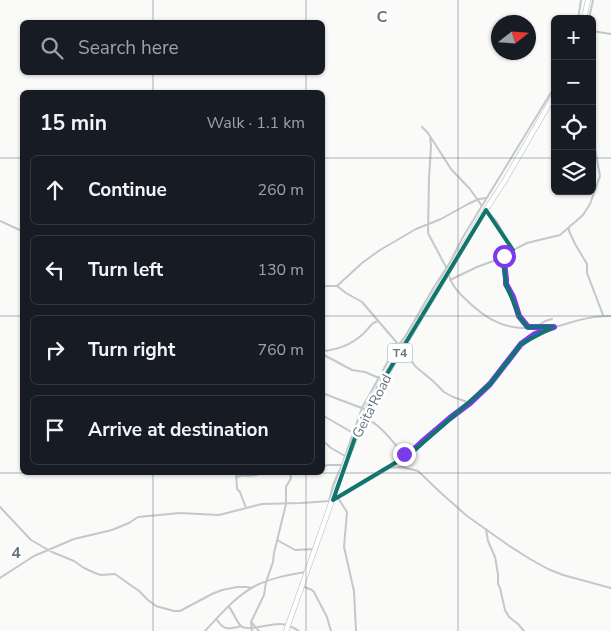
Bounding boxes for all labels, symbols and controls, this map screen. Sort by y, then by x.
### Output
text: C [377,6,388,28]
north arrow [491,15,536,60]
map controls [551,15,596,195]
button: + [551,15,596,60]
search box [20,20,325,75]
icon: search [38,34,66,62]
text: Search here [78,35,179,61]
button: − [551,60,596,105]
button: locate [551,105,596,150]
text: 15 min [40,109,107,137]
text: Walk · 1.1 km [207,112,305,134]
button: layers [551,150,596,195]
icon: ahead [41,176,69,204]
text: Continue [88,177,167,203]
text: 260 m [257,179,304,201]
route start [493,245,516,268]
icon: left [41,256,69,284]
text: Turn left [88,257,163,283]
text: 130 m [257,259,304,281]
icon: right [41,336,69,364]
text: Turn right [88,337,175,363]
text: 760 m [257,339,304,361]
road number: T4 [388,343,412,362]
street label: Geita Road [348,371,396,441]
icon: arrive [41,416,69,444]
text: Arrive at destination [88,417,269,443]
route end [393,443,416,466]
text: 4 [11,542,21,564]

